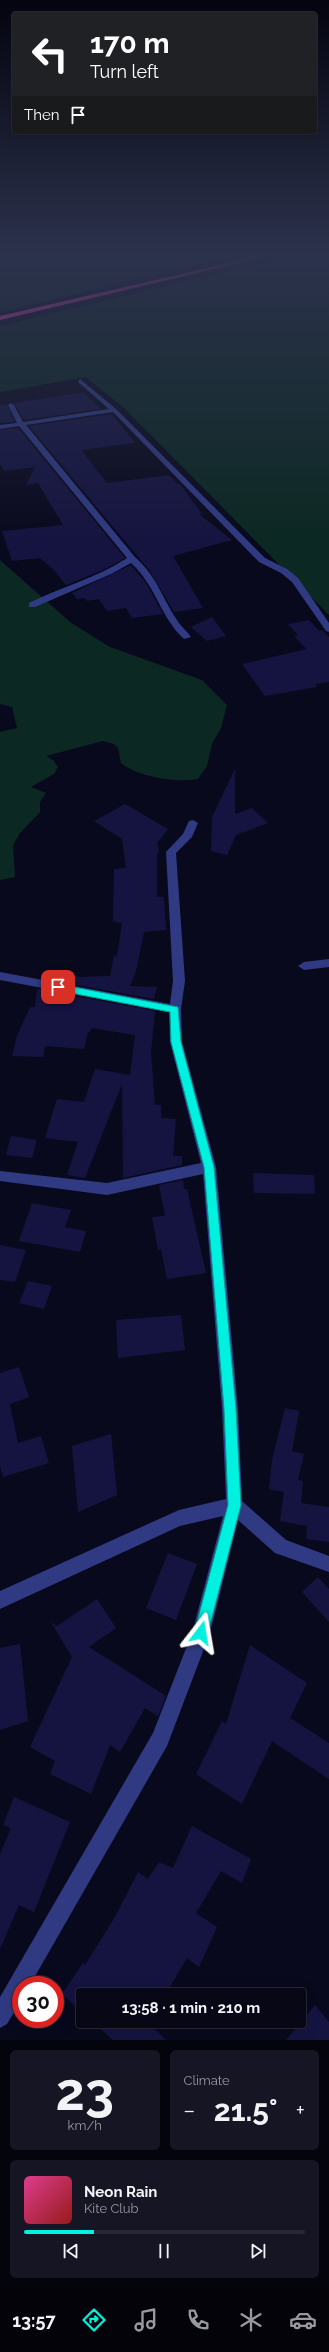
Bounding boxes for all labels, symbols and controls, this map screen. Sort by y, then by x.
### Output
text: 170 m [90,27,170,60]
icon: left [24,28,76,80]
text: Turn left [90,61,159,82]
icon: arrive [67,104,89,126]
text: Then [24,106,59,124]
pin [41,970,75,1004]
icon: arrive [47,976,69,998]
position arrow [180,1612,222,1654]
speed limit sign: 30 [12,1976,64,2028]
text: 13:58 · 1 min · 210 m [122,1999,260,2017]
text: 23 [56,2061,114,2122]
text: Climate [184,2073,230,2088]
text: 21.5° [214,2093,277,2128]
text: − [184,2097,195,2123]
text: + [296,2097,305,2123]
text: km/h [68,2118,102,2133]
text: Neon Rain [84,2183,157,2201]
text: Kite Club [84,2201,139,2216]
icon: previous [60,2240,82,2262]
icon: pause [153,2240,175,2262]
icon: next [247,2240,269,2262]
icon: directions [80,2306,108,2334]
icon: music [132,2306,160,2334]
icon: phone [184,2306,212,2334]
icon: climate [237,2306,265,2334]
icon: car [289,2306,317,2334]
text: 13:57 [12,2310,56,2331]

